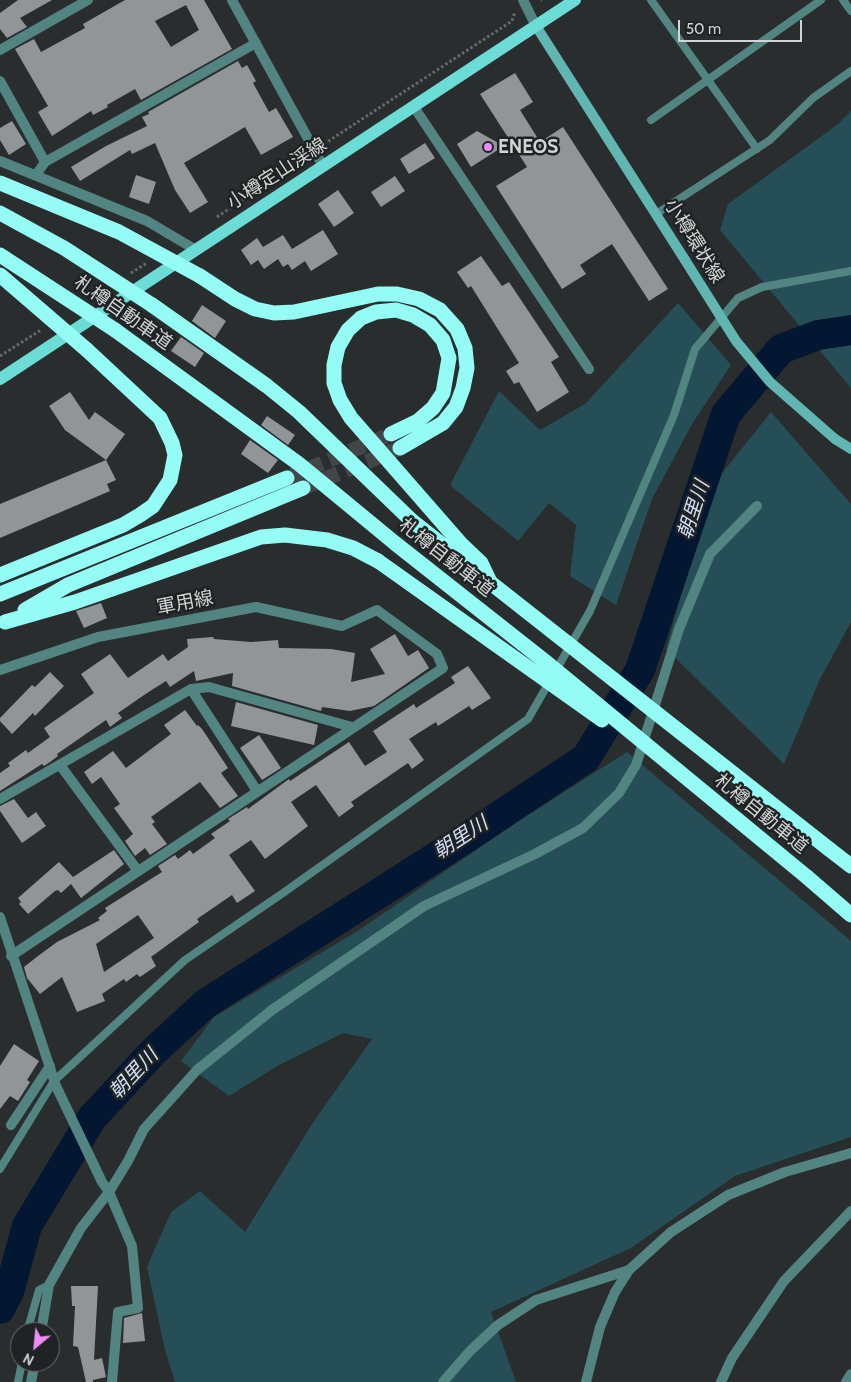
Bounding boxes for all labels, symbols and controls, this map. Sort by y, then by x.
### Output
scale bar [681,10,805,42]
text: 50 m [686,20,721,38]
street label: 小樽定山渓線 [223,133,331,215]
place label: ENEOS [498,136,558,158]
marker: ENEOS [482,141,494,153]
street label: 小樽環状線 [659,195,729,287]
street label: 札樽自動車道 [70,271,176,355]
water label: 朝里川 [673,478,715,542]
street label: 札樽自動車道 [394,514,498,602]
street label: 軍用線 [155,586,215,620]
street label: 札樽自動車道 [710,769,812,859]
water label: 朝里川 [429,812,493,864]
water label: 朝里川 [105,1044,163,1104]
north arrow [10,1322,60,1372]
text: N [20,1349,37,1370]

